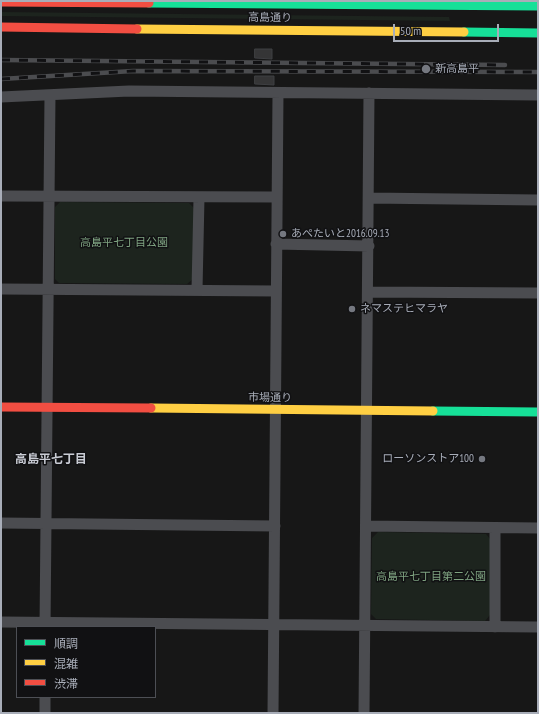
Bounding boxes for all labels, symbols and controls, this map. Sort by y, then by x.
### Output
street label: 高島通り [248,11,292,25]
scale bar [395,16,501,42]
text: 50 m [400,23,421,38]
place label: 新高島平 [435,62,479,76]
marker: 新高島平 [420,63,432,75]
place label: あぺたいと2016.09.13 [291,227,390,241]
marker: あぺたいと2016.09.13 [278,229,288,239]
park label: 高島平七丁目公園 [80,236,168,250]
place label: ネマステヒマラヤ [360,302,448,316]
marker: ネマステヒマラヤ [347,304,357,314]
street label: 市場通り [248,391,292,405]
place label: ローソンストア100 [382,452,474,466]
district label: 高島平七丁目 [15,453,87,467]
marker: ローソンストア100 [477,454,487,464]
park label: 高島平七丁目第二公園 [376,570,486,584]
legend [16,626,156,698]
text: 順調 [54,636,78,651]
text: 混雑 [54,656,78,671]
text: 渋滞 [54,676,78,691]

